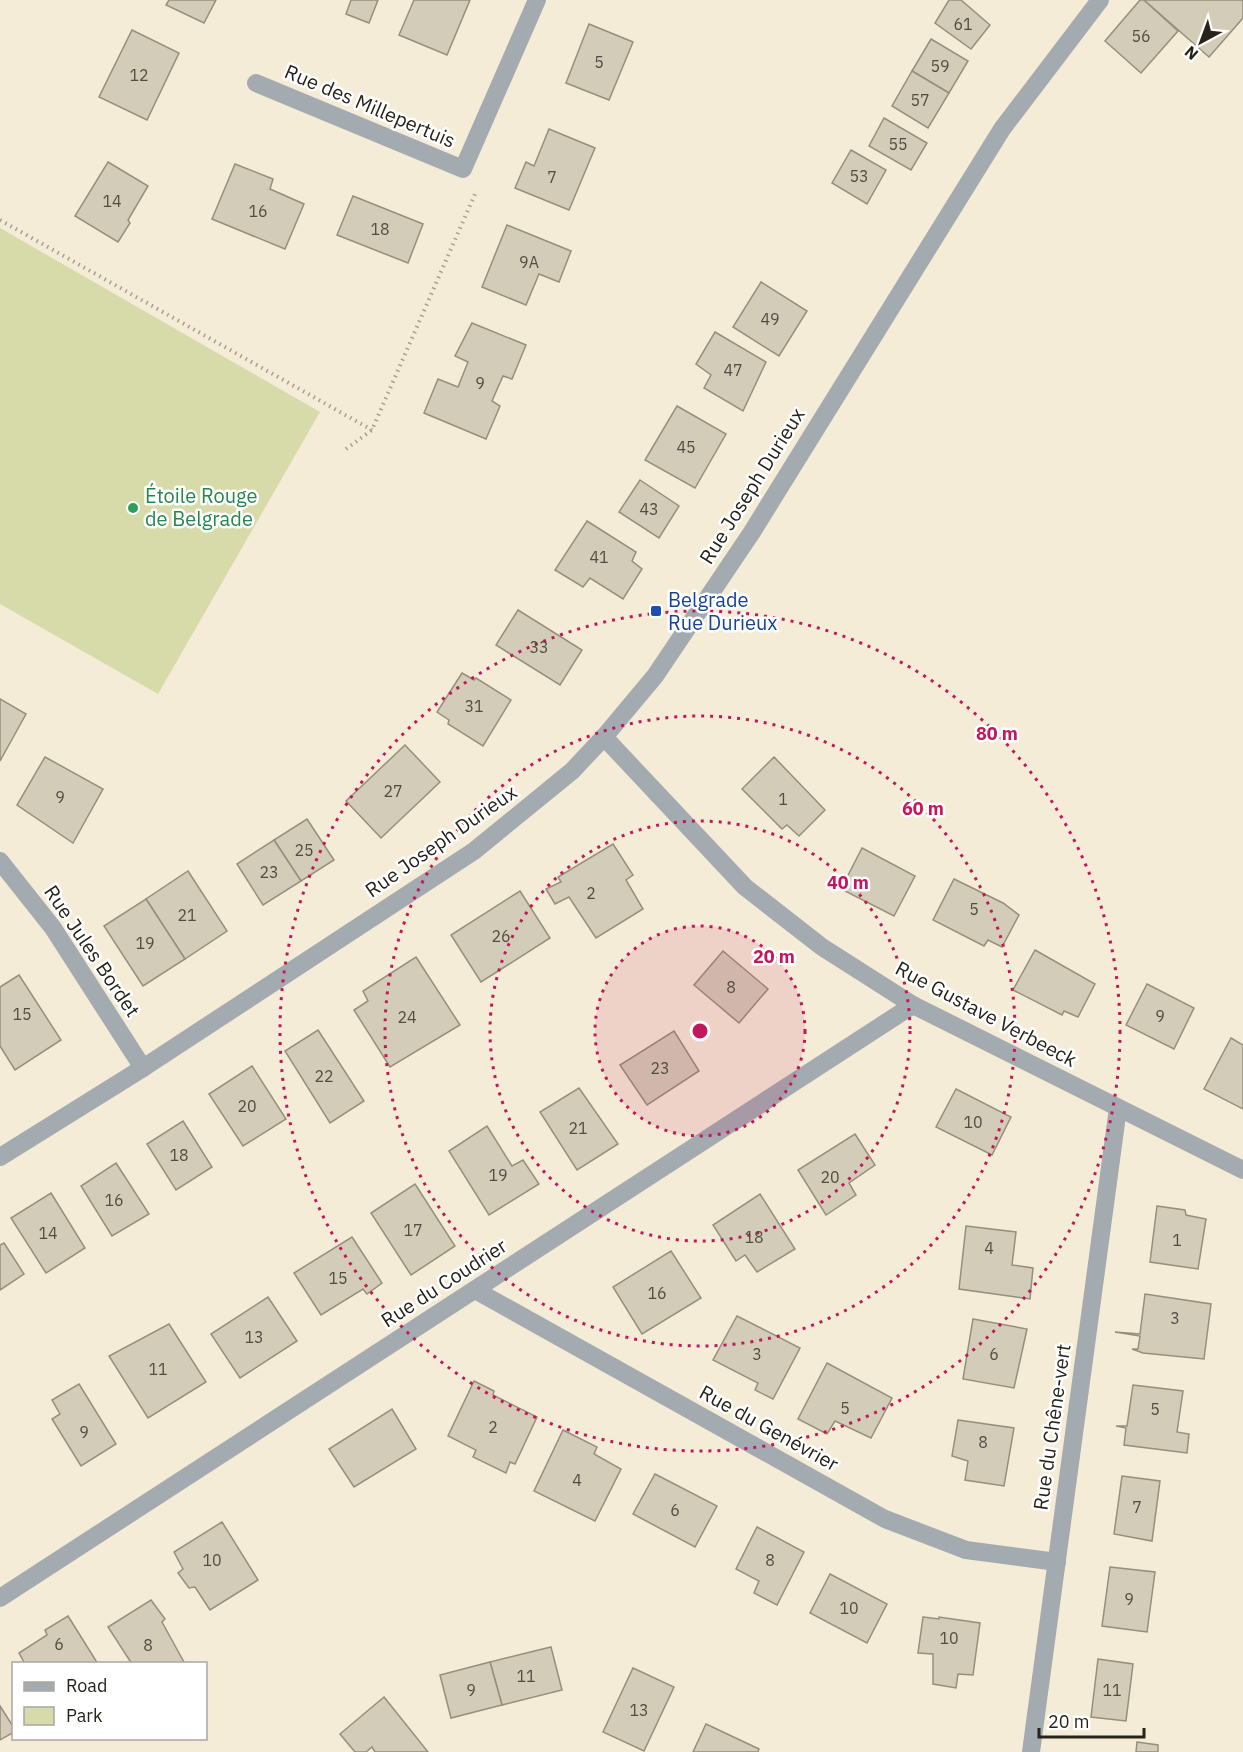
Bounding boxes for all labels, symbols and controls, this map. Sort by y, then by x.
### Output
north arrow [1171,12,1231,72]
house number: 61 [953,14,973,34]
house number: 56 [1131,26,1151,46]
text: N [1180,42,1202,65]
house number: 5 [594,52,604,72]
house number: 59 [930,56,950,76]
street label: Rue des Millepertuis [281,57,460,154]
house number: 12 [129,65,149,85]
house number: 57 [910,90,930,110]
house number: 55 [888,134,908,154]
house number: 53 [849,166,869,186]
house number: 7 [547,167,557,187]
house number: 14 [102,191,122,211]
house number: 16 [248,201,268,221]
house number: 18 [370,219,390,239]
house number: 9A [519,252,539,272]
house number: 49 [760,309,780,329]
house number: 47 [723,360,743,380]
house number: 9 [475,373,485,393]
street label: Rue Joseph Durieux [693,403,811,569]
house number: 45 [676,437,696,457]
place label: Étoile Rouge de Belgrade [145,482,257,532]
house number: 43 [639,499,659,519]
marker: Étoile Rouge de Belgrade [126,501,140,515]
house number: 41 [589,547,609,567]
place label: Belgrade Rue Durieux [668,586,777,636]
marker: Belgrade Rue Durieux [649,604,663,618]
house number: 33 [529,637,549,657]
house number: 31 [464,696,484,716]
text: 80 m [976,722,1018,745]
street label: Rue Joseph Durieux [360,778,522,903]
house number: 27 [383,781,403,801]
house number: 9 [55,787,65,807]
house number: 1 [778,789,788,809]
text: 60 m [902,797,944,820]
house number: 25 [294,840,314,860]
house number: 23 [259,862,279,882]
text: 40 m [827,871,869,894]
street label: Rue Jules Bordet [38,880,146,1022]
house number: 2 [586,883,596,903]
house number: 5 [969,899,979,919]
house number: 21 [177,905,197,925]
house number: 26 [491,926,511,946]
house number: 19 [135,933,155,953]
text: 20 m [753,945,795,968]
street label: Rue Gustave Verbeeck [891,954,1082,1073]
house number: 8 [726,977,736,997]
house number: 15 [12,1004,32,1024]
house number: 9 [1155,1006,1165,1026]
house number: 24 [397,1007,417,1027]
centre of rings [690,1021,710,1041]
house number: 23 [650,1058,670,1078]
house number: 22 [314,1066,334,1086]
house number: 20 [237,1096,257,1116]
house number: 10 [963,1112,983,1132]
house number: 21 [568,1118,588,1138]
house number: 18 [169,1145,189,1165]
house number: 19 [488,1165,508,1185]
house number: 20 [820,1167,840,1187]
house number: 16 [104,1190,124,1210]
house number: 17 [403,1220,423,1240]
house number: 14 [38,1223,58,1243]
house number: 18 [744,1227,764,1247]
house number: 1 [1172,1230,1182,1250]
street label: Rue du Coudrier [376,1232,512,1333]
house number: 4 [984,1238,994,1258]
house number: 15 [328,1268,348,1288]
house number: 16 [647,1283,667,1303]
house number: 3 [1170,1308,1180,1328]
house number: 13 [244,1327,264,1347]
street label: Rue du Chêne-vert [1026,1342,1077,1512]
house number: 3 [752,1344,762,1364]
house number: 6 [989,1344,999,1364]
house number: 11 [148,1359,168,1379]
street label: Rue du Genévrier [695,1378,844,1477]
house number: 5 [840,1398,850,1418]
house number: 5 [1150,1399,1160,1419]
house number: 2 [488,1417,498,1437]
house number: 9 [79,1422,89,1442]
house number: 8 [978,1432,988,1452]
house number: 4 [572,1470,582,1490]
house number: 7 [1132,1497,1142,1517]
house number: 6 [670,1500,680,1520]
house number: 10 [202,1550,222,1570]
house number: 8 [765,1550,775,1570]
house number: 9 [1124,1589,1134,1609]
house number: 10 [839,1598,859,1618]
house number: 10 [939,1628,959,1648]
house number: 6 [54,1634,64,1654]
house number: 8 [143,1635,153,1655]
legend [12,1662,207,1740]
house number: 11 [516,1666,536,1686]
text: Road [66,1674,107,1697]
house number: 9 [466,1680,476,1700]
house number: 11 [1102,1680,1122,1700]
house number: 13 [629,1700,649,1720]
scale bar [1039,1701,1144,1739]
text: Park [66,1704,103,1727]
text: 20 m [1048,1710,1090,1733]

